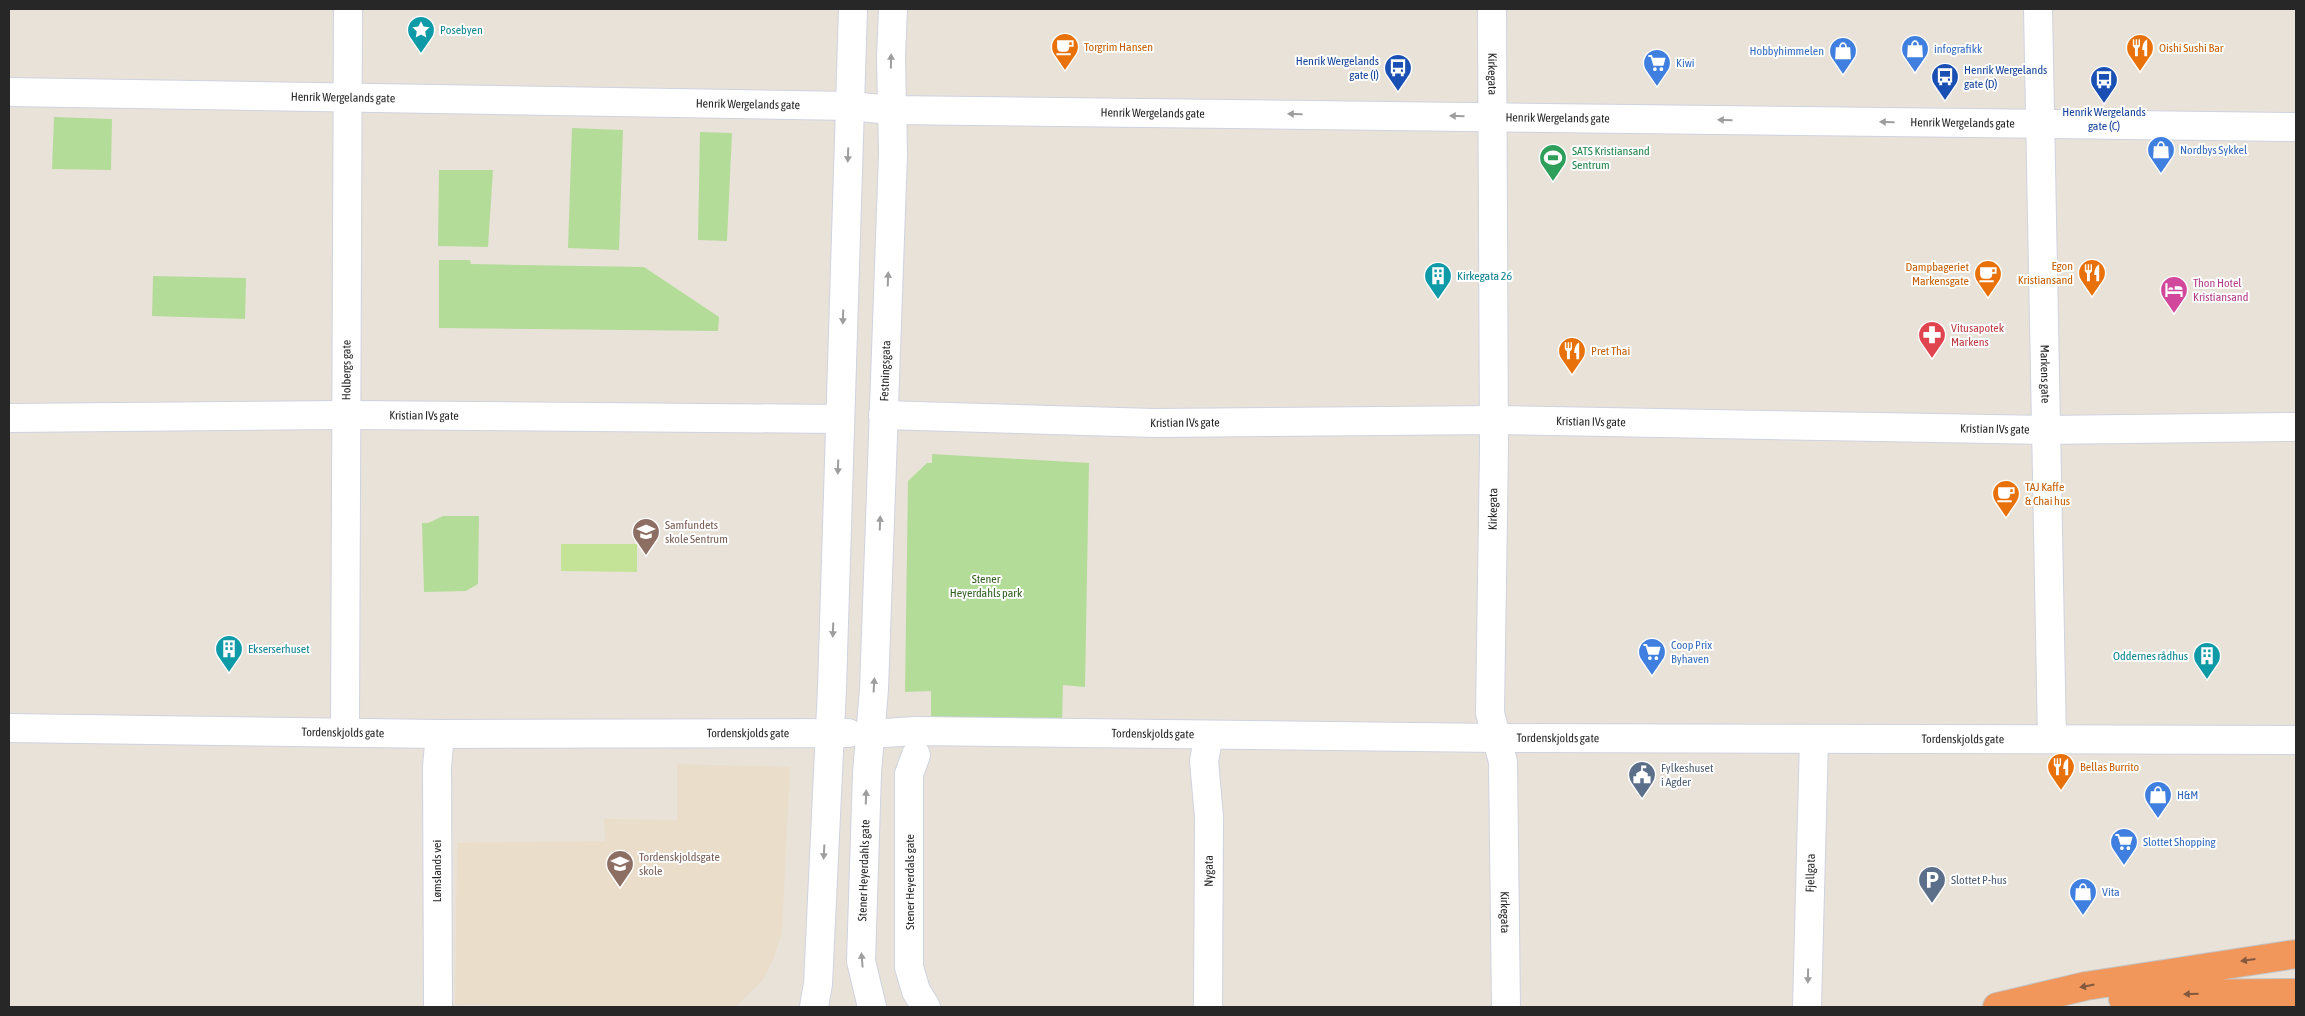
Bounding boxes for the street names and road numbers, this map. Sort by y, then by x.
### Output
street label: Kirkegata [1485,53,1499,95]
street label: Henrik Wergelands gate [291,90,395,105]
street label: Henrik Wergelands gate [696,96,800,112]
street label: Henrik Wergelands gate [1100,106,1205,121]
street label: Henrik Wergelands gate [1505,110,1610,126]
street label: Henrik Wergelands gate [1910,115,2015,131]
street label: Holbergs gate [339,340,354,400]
street label: Festningsgata [877,340,893,402]
street label: Markens gate [2037,344,2053,403]
street label: Kristian IVs gate [389,408,459,423]
street label: Kristian IVs gate [1556,414,1626,429]
street label: Kristian IVs gate [1150,415,1220,430]
street label: Kristian IVs gate [1960,421,2030,437]
street label: Kirkegata [1486,488,1500,530]
street label: Tordenskjolds gate [302,725,384,740]
street label: Tordenskjolds gate [707,726,789,740]
street label: Tordenskjolds gate [1111,726,1194,741]
street label: Tordenskjolds gate [1517,731,1599,745]
street label: Tordenskjolds gate [1922,732,2004,746]
street label: Stener Heyerdahls gate [855,819,873,922]
street label: Stener Heyerdals gate [903,834,917,930]
street label: Lømslands vei [430,840,444,902]
street label: Fjellgata [1803,853,1818,893]
street label: Nygata [1202,855,1216,887]
street label: Kirkegata [1498,891,1512,933]

